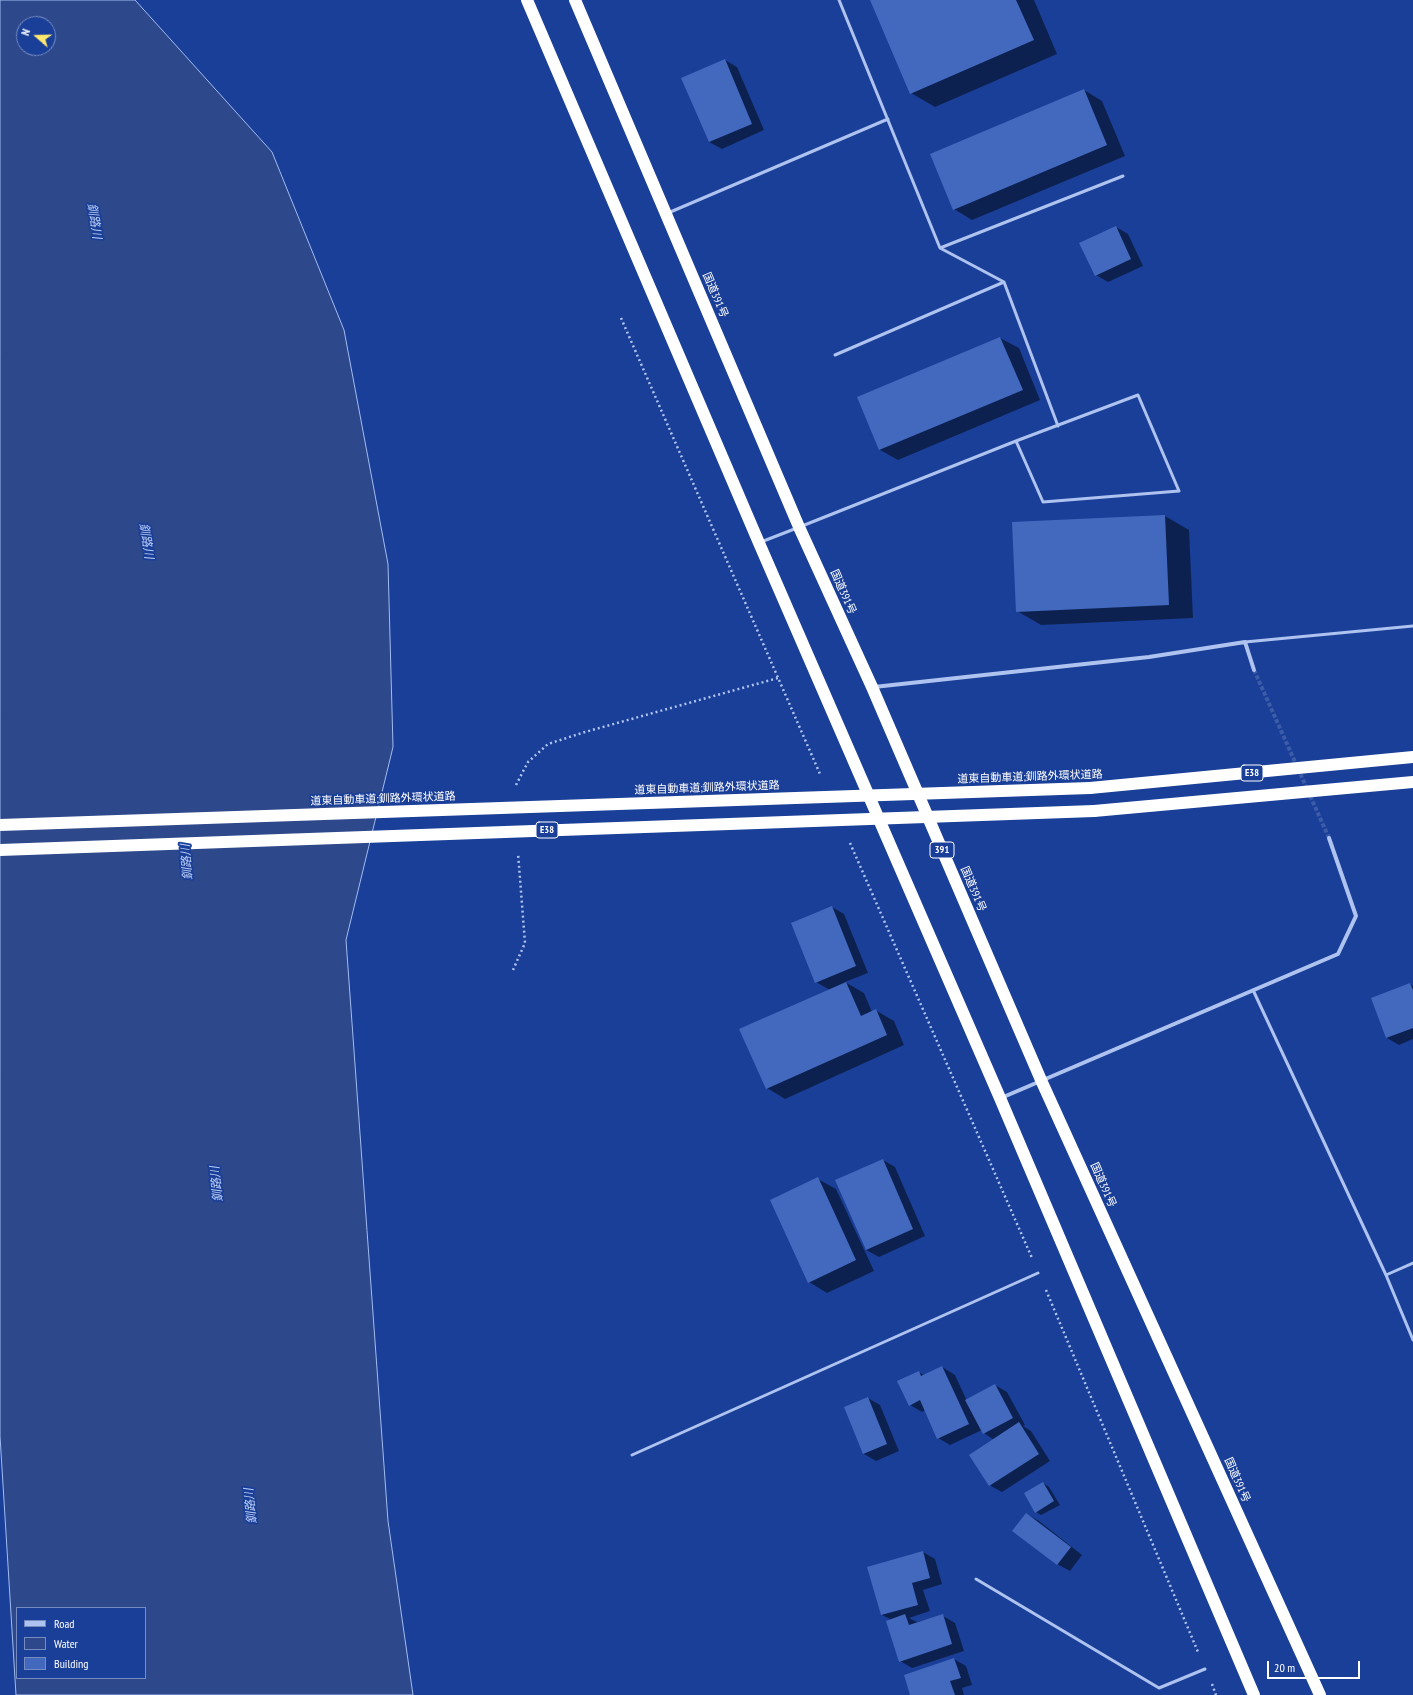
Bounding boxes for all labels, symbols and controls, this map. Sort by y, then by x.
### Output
north arrow [16,16,56,56]
text: N [18,27,33,37]
water label: 釧路川 [84,202,104,240]
street label: 国道391号 [700,270,730,320]
water label: 釧路川 [136,522,156,560]
street label: 国道391号 [827,567,859,617]
road number: E38 [1241,765,1263,781]
street label: 道東自動車道;釧路外環状道路 [957,768,1103,786]
street label: 道東自動車道;釧路外環状道路 [634,779,780,797]
street label: 道東自動車道;釧路外環状道路 [310,790,456,808]
road number: E38 [536,822,558,838]
road number: 391 [930,842,954,858]
water label: 釧路川 [178,843,196,881]
street label: 国道391号 [958,864,988,914]
street label: 国道391号 [1087,1160,1119,1210]
water label: 釧路川 [208,1165,226,1203]
street label: 国道391号 [1221,1455,1253,1505]
water label: 釧路川 [242,1487,260,1525]
legend [16,1607,146,1679]
text: Road [54,1616,74,1631]
text: Water [54,1636,78,1651]
scale bar [1269,1653,1362,1679]
text: Building [54,1656,89,1671]
text: 20 m [1274,1660,1295,1675]

